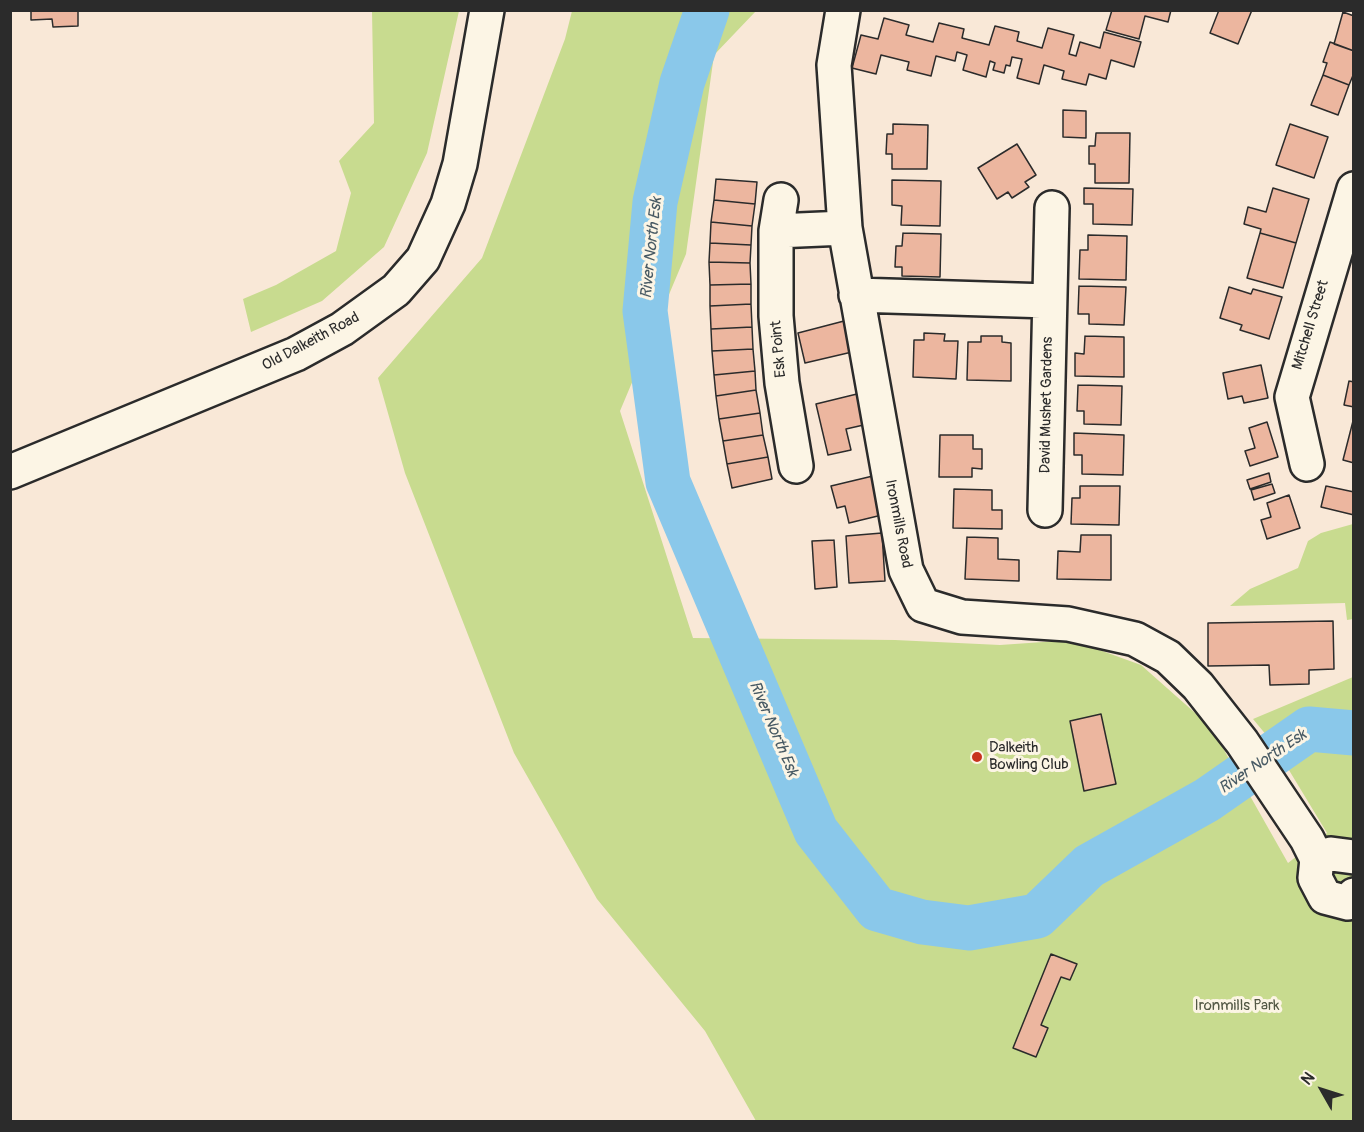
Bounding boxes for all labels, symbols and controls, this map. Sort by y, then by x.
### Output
water label: River North Esk [637,196,667,300]
street label: Mitchell Street [1289,278,1333,372]
street label: Old Dalkeith Road [259,309,363,375]
street label: Esk Point [768,320,790,378]
street label: David Mushet Gardens [1037,337,1057,473]
street label: Ironmills Road [881,478,915,570]
water label: River North Esk [744,679,802,779]
water label: River North Esk [1216,726,1310,798]
place label: Dalkeith Bowling Club [989,739,1069,774]
marker: Dalkeith Bowling Club [970,750,984,764]
park label: Ironmills Park [1194,997,1280,1015]
north arrow [1292,1060,1352,1120]
text: N [1297,1068,1319,1089]

